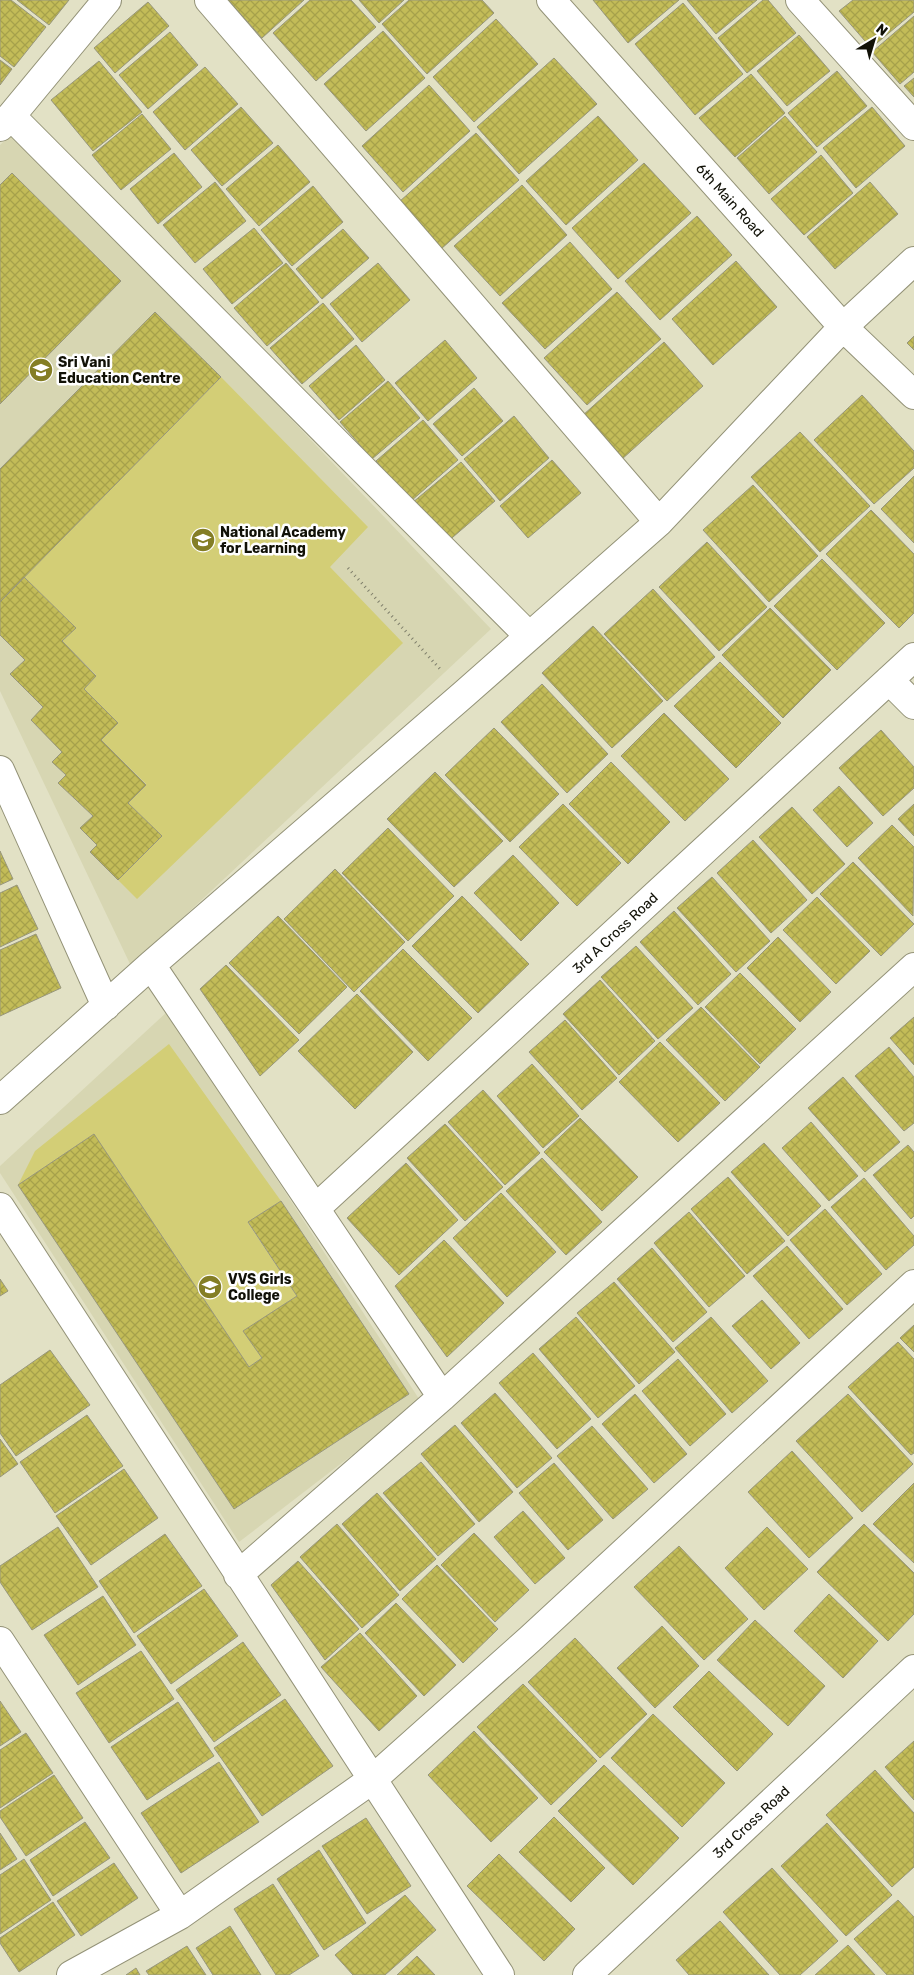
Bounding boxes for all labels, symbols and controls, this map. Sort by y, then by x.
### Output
north arrow [849,15,899,65]
text: N [872,20,891,40]
street label: 6th Main Road [692,160,767,241]
place label: Sri Vani Education Centre [58,354,180,387]
school or university icon: Sri Vani Education Centre [28,357,54,383]
place label: National Academy for Learning [220,524,346,557]
school or university icon: National Academy for Learning [190,527,216,553]
street label: 3rd A Cross Road [569,889,662,977]
place label: VVS Girls College [228,1271,292,1304]
school or university icon: VVS Girls College [197,1274,223,1300]
street label: 3rd Cross Road [709,1782,793,1862]

